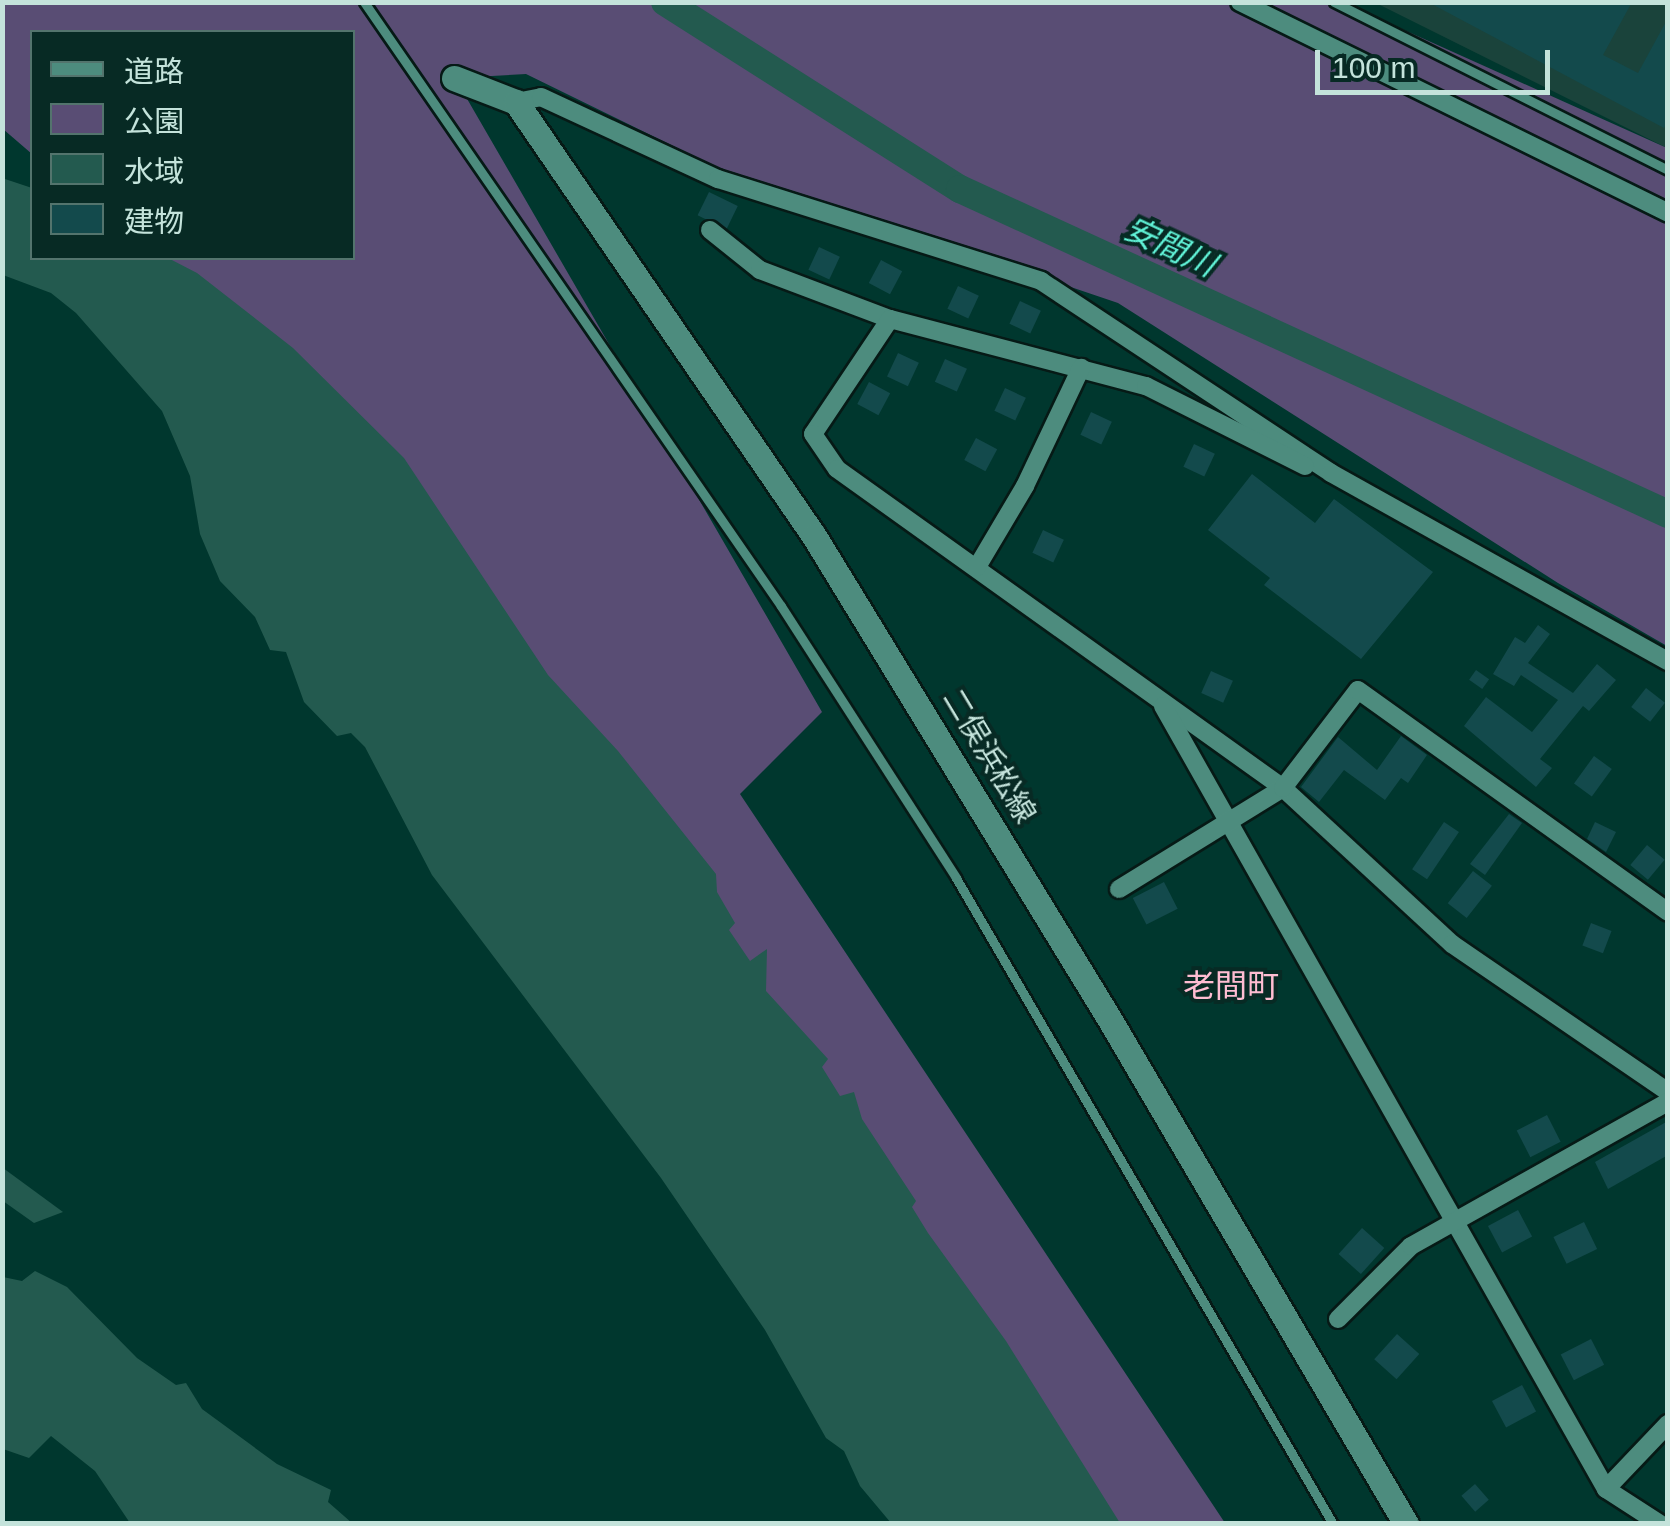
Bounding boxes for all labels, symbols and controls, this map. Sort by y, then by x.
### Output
legend [30,30,355,260]
scale bar [1320,30,1555,92]
text: 100 m [1332,51,1415,84]
text: 道路 [124,55,184,88]
text: 公園 [124,105,184,138]
text: 水域 [124,155,184,188]
text: 建物 [124,205,184,238]
water label: 安間川 [1118,209,1222,285]
street label: 二俣浜松線 [935,682,1043,830]
district label: 老間町 [1183,967,1279,1005]

